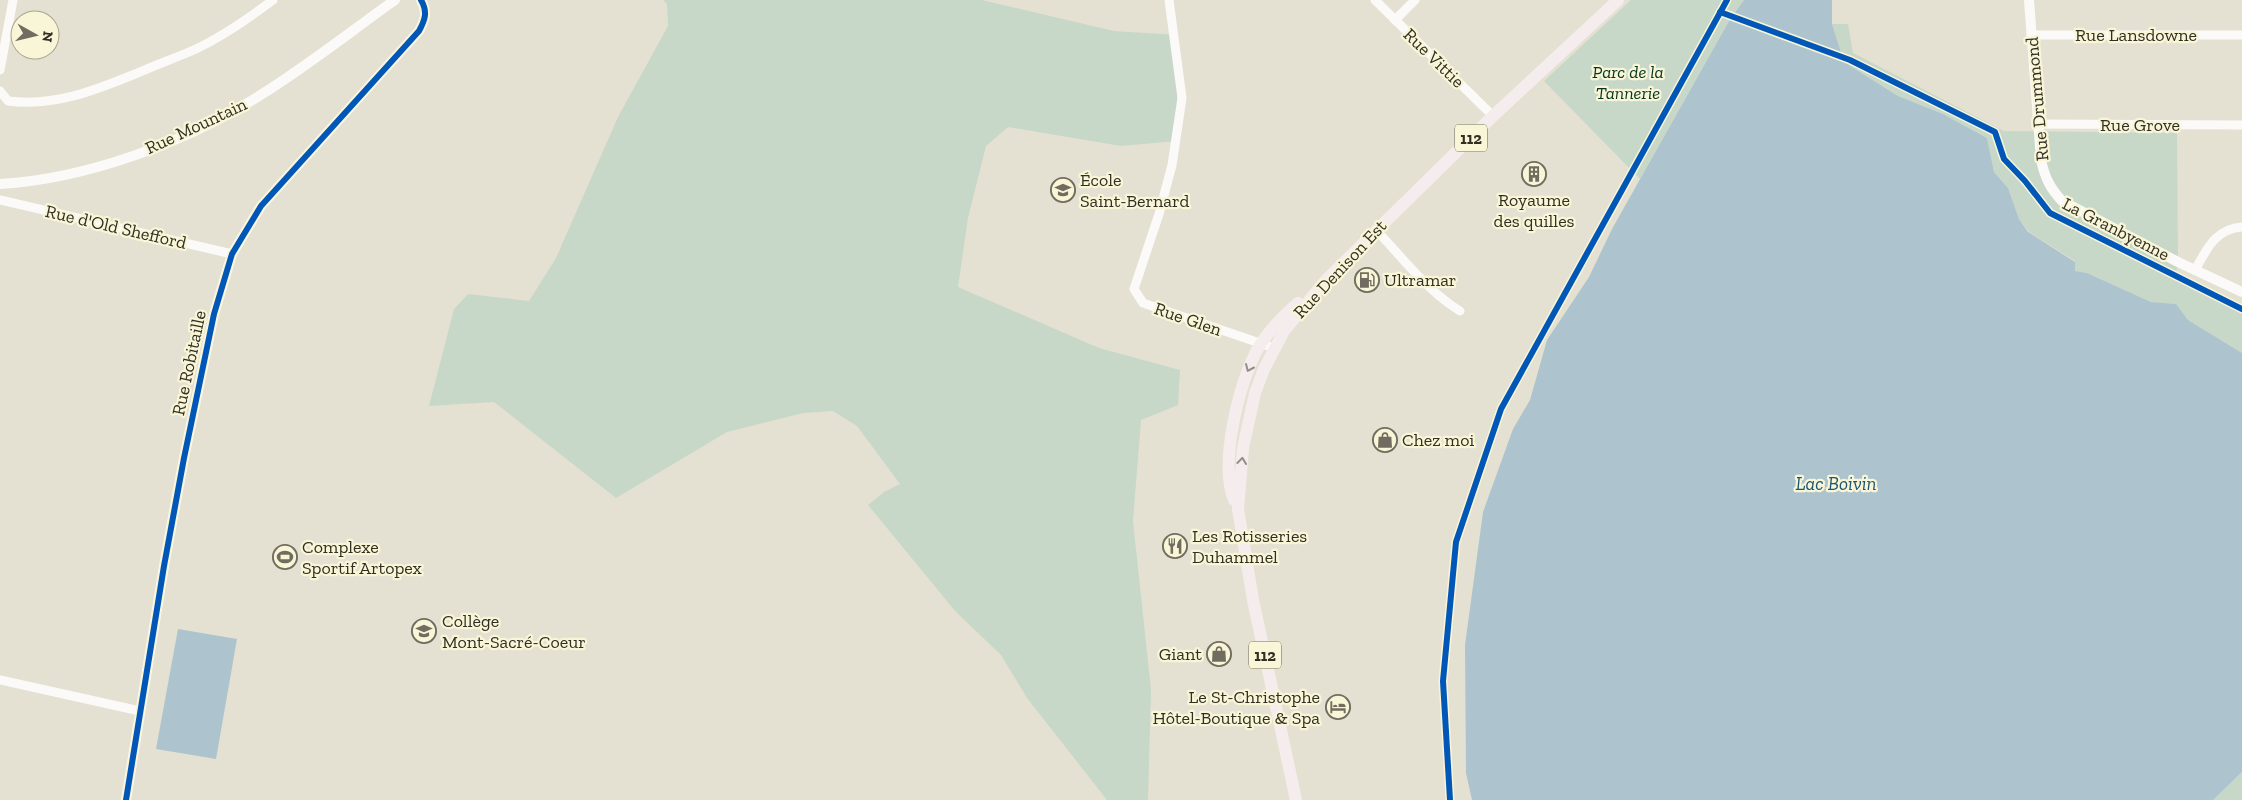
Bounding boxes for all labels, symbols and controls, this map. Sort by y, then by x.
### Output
north arrow [10,10,60,60]
street label: Rue Vittie [1399,24,1469,92]
street label: Rue Lansdowne [2075,24,2197,46]
text: N [38,30,57,44]
street label: Rue Drummond [2021,36,2053,162]
park label: Parc de la Tannerie [1592,61,1664,104]
street label: Rue Mountain [142,93,251,159]
street label: Rue Grove [2100,114,2180,136]
road number: 112 [1455,125,1487,152]
building icon: Royaume des quilles [1521,161,1547,187]
place label: École Saint-Bernard [1080,169,1190,212]
school or university icon: École Saint-Bernard [1050,177,1076,203]
place label: Royaume des quilles [1494,189,1575,232]
street label: La Granbyenne [2059,193,2173,265]
street label: Rue d'Old Shefford [43,200,189,254]
street label: Rue Denison Est [1289,215,1392,323]
fuel station icon: Ultramar [1354,267,1380,293]
place label: Ultramar [1384,269,1456,291]
street label: Rue Glen [1151,297,1225,341]
street label: Rue Robitaille [167,308,211,418]
one-way arrow [1245,363,1256,372]
shop icon: Chez moi [1372,427,1398,453]
place label: Chez moi [1402,429,1474,451]
one-way arrow [1236,456,1247,464]
water label: Lac Boivin [1796,472,1876,495]
place label: Les Rotisseries Duhammel [1192,525,1307,568]
restaurant icon: Les Rotisseries Duhammel [1162,533,1188,559]
place label: Complexe Sportif Artopex [302,536,422,579]
sports icon: Complexe Sportif Artopex [272,544,298,570]
place label: Collège Mont-Sacré-Coeur [442,610,586,653]
school or university icon: Collège Mont-Sacré-Coeur [411,618,437,644]
shop icon: Giant [1206,641,1232,667]
road number: 112 [1249,642,1281,668]
place label: Giant [1159,643,1202,665]
place label: Le St-Christophe Hôtel-Boutique & Spa [1153,686,1320,729]
hotel icon: Le St-Christophe Hôtel-Boutique & Spa [1325,694,1351,720]

